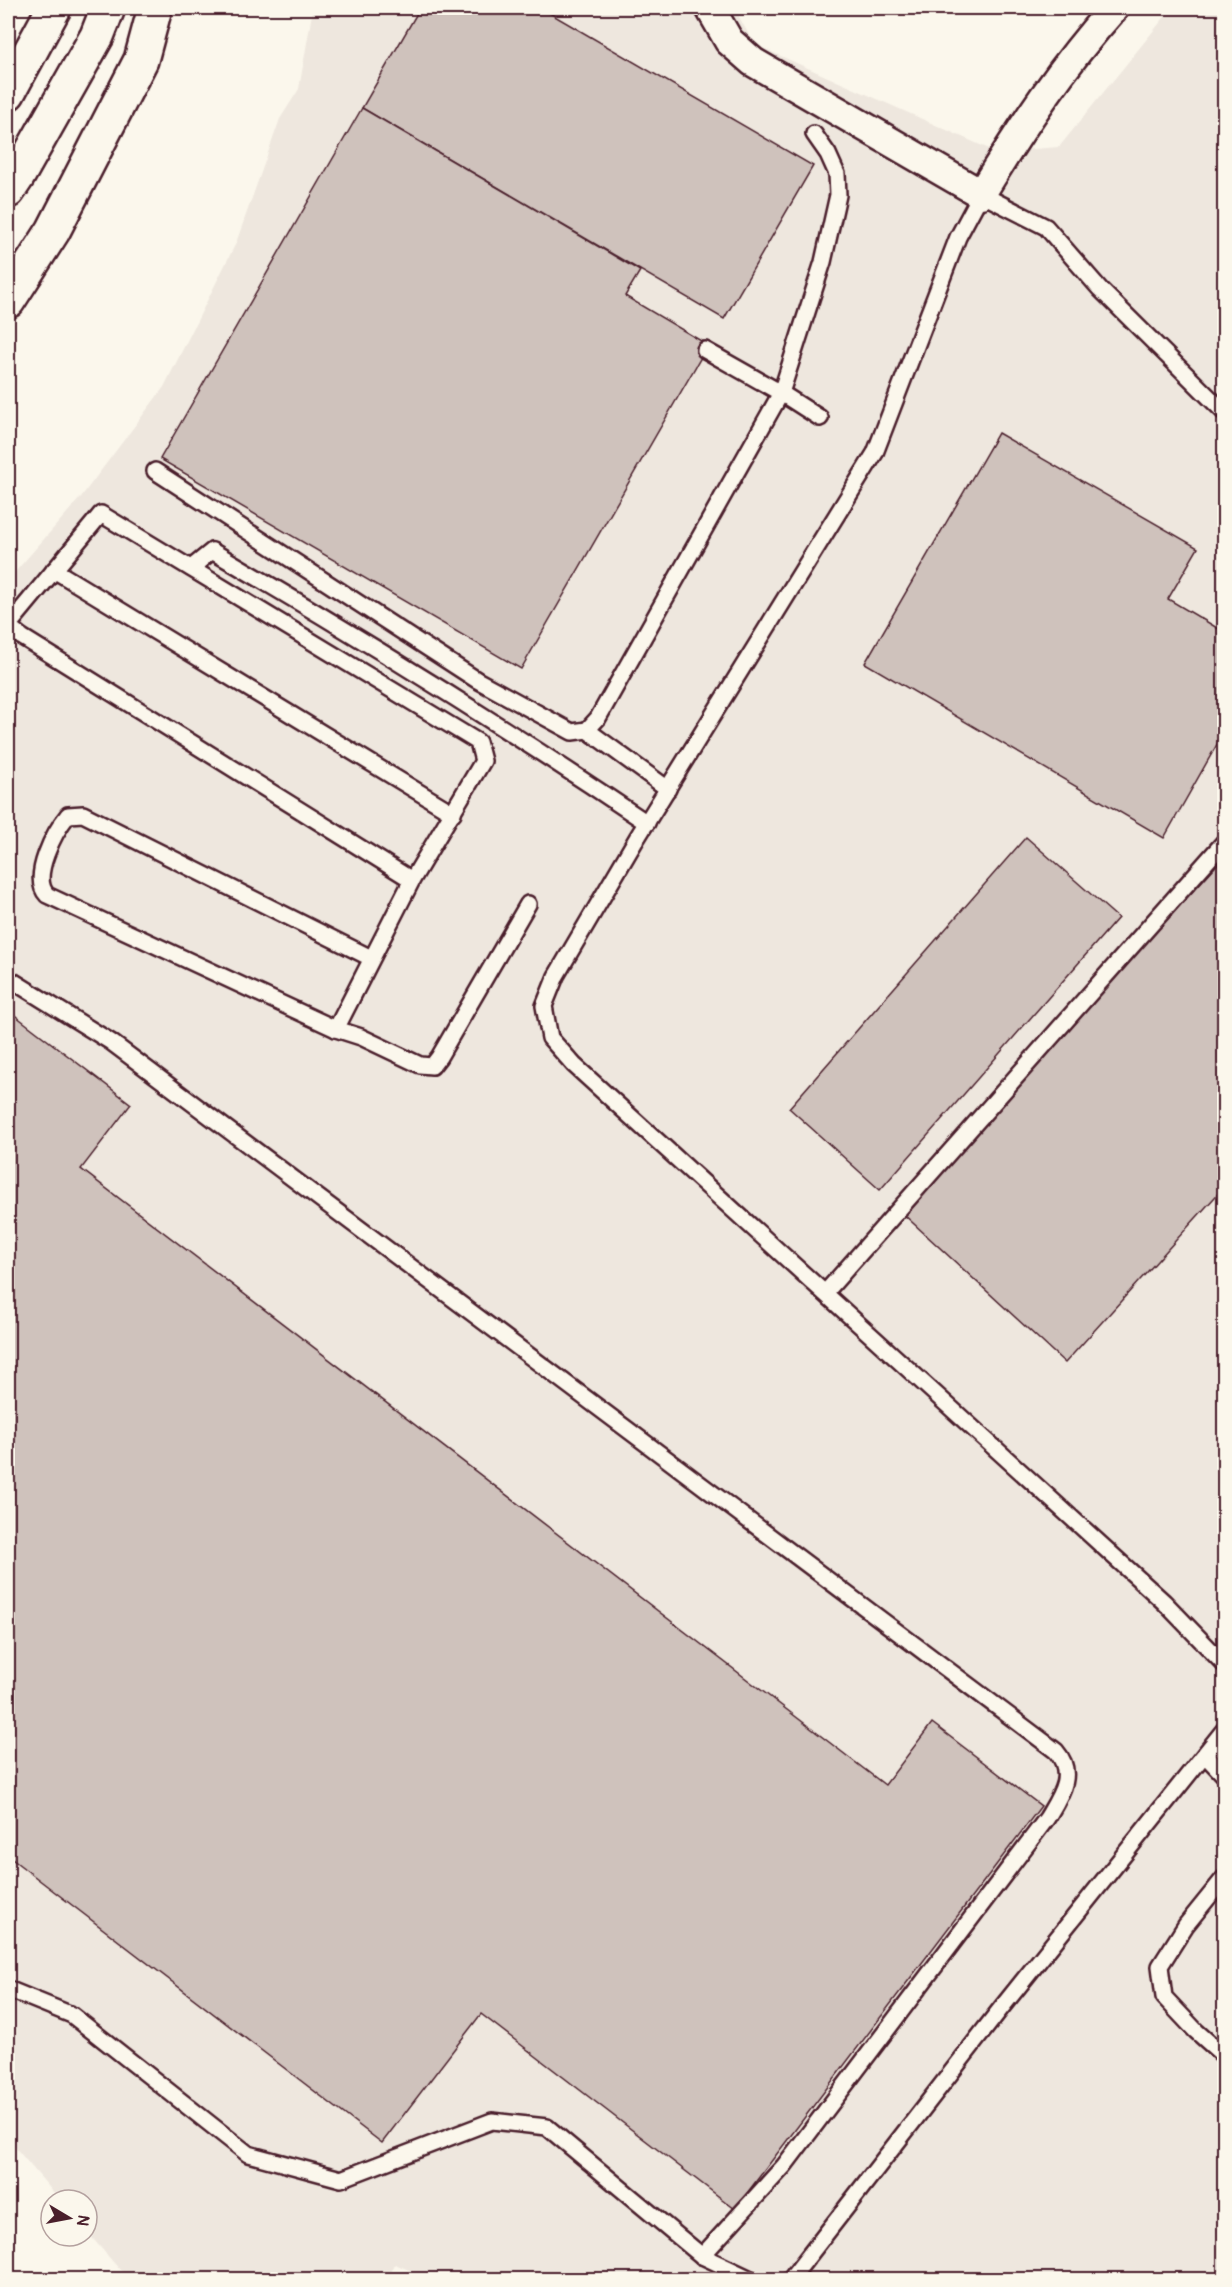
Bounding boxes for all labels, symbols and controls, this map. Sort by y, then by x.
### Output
north arrow [39,2188,99,2248]
text: N [72,2213,94,2228]

